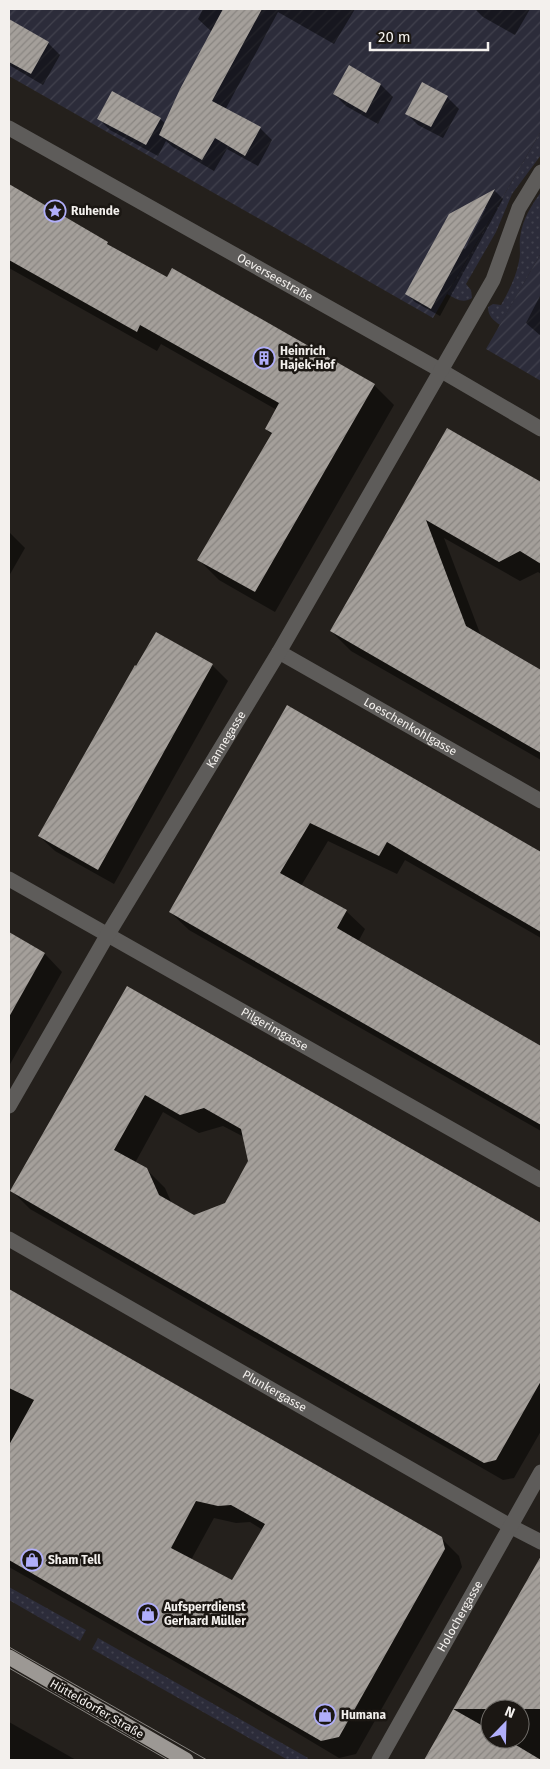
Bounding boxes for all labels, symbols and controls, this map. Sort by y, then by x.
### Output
scale bar [370,20,488,52]
text: 20 m [378,28,411,46]
place icon: Ruhende [43,199,67,223]
place label: Ruhende [71,204,120,218]
street label: Oeverseestraße [235,250,315,304]
place label: Heinrich Hajek-Hof [280,344,337,372]
building icon: Heinrich Hajek-Hof [252,346,276,370]
street label: Loeschenkohlgasse [361,695,459,759]
street label: Kannegasse [203,708,249,771]
street label: Pilgerimgasse [238,1005,311,1054]
street label: Plunkergasse [240,1367,309,1415]
shop icon: Sham Tell [20,1548,44,1572]
place label: Sham Tell [48,1553,101,1567]
street label: Holochergasse [434,1578,485,1654]
place label: Aufsperrdienst Gerhard Müller [163,1600,246,1628]
shop icon: Aufsperrdienst Gerhard Müller [136,1602,160,1626]
street label: Hütteldorfer Straße [48,1676,146,1742]
north arrow [480,1699,530,1749]
shop icon: Humana [313,1703,337,1727]
text: N [502,1703,517,1722]
place label: Humana [341,1708,386,1722]

